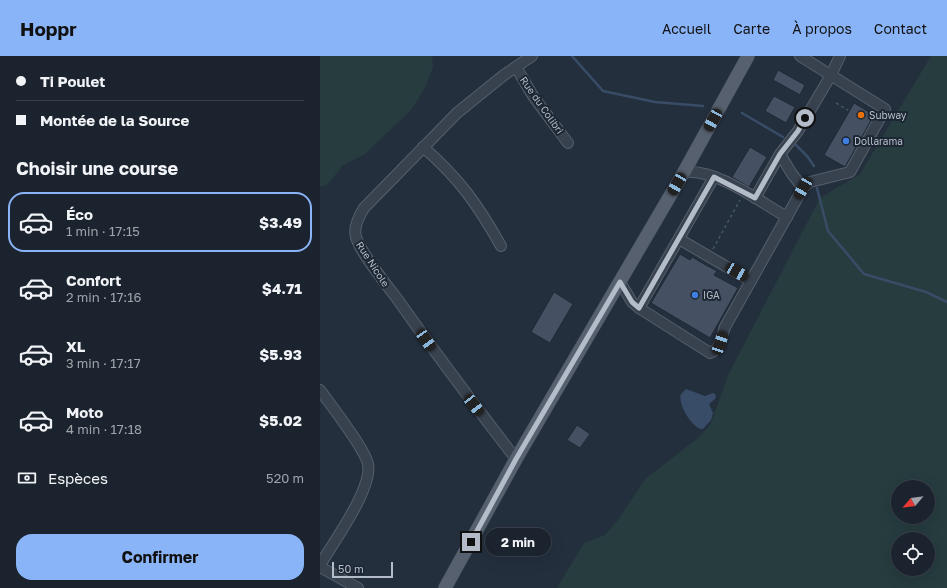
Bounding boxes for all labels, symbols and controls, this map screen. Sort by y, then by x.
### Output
text: Hoppr [20,17,77,40]
text: Accueil [662,20,711,37]
text: Carte [733,20,770,37]
text: À propos [792,20,852,37]
text: Contact [874,20,927,37]
text: Ti Poulet [40,72,105,90]
street label: Rue du Colibri [518,74,566,136]
car [702,107,724,133]
route start [796,109,814,127]
place label: Subway [869,109,907,121]
marker: Subway [856,110,866,120]
text: Montée de la Source [40,111,189,129]
place label: Dollarama [854,135,903,147]
marker: Dollarama [841,136,851,146]
text: Choisir une course [16,157,178,179]
car [666,171,688,197]
car [792,175,814,201]
icon: car [18,204,54,240]
text: Éco [66,205,93,223]
text: $3.49 [259,213,302,231]
text: 1 min · 17:15 [66,223,140,239]
street label: Rue Nicole [354,239,392,289]
car [724,261,750,283]
icon: car [18,270,54,306]
text: Confort [66,271,121,289]
text: $4.71 [262,279,302,297]
text: 2 min · 17:16 [66,289,141,305]
place label: IGA [703,289,720,301]
marker: IGA [690,290,700,300]
car [414,327,438,353]
car [710,330,730,356]
icon: car [18,336,54,372]
text: XL [66,337,85,355]
text: $5.93 [259,345,302,363]
text: 3 min · 17:17 [66,355,141,371]
car [462,392,486,418]
icon: car [18,402,54,438]
text: Moto [66,403,103,421]
text: $5.02 [259,411,302,429]
text: 4 min · 17:18 [66,421,142,437]
icon: cash [16,467,38,489]
text: Espèces [48,469,108,487]
text: 520 m [266,470,304,486]
north arrow [891,480,935,524]
map controls [891,480,935,576]
callout: 2 min [485,528,551,556]
button: locate [891,532,935,576]
route end [462,533,480,551]
button: Confirmer [16,534,304,580]
text: 2 min [501,534,535,550]
scale bar [332,560,393,579]
text: 50 m [338,562,364,575]

